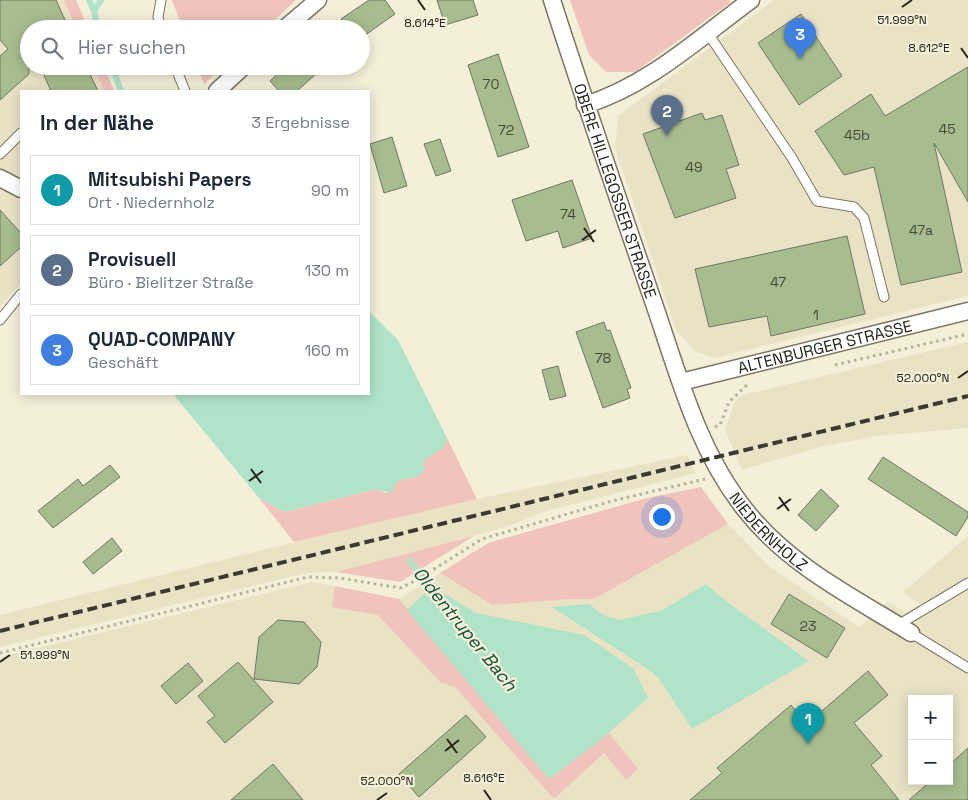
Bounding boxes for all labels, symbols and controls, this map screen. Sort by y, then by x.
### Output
text: 51.999°N [877,12,927,28]
text: 8.614°E [404,15,446,31]
pin: 3 [784,18,816,59]
search box [20,20,370,75]
icon: search [38,34,66,62]
text: Hier suchen [78,35,186,60]
text: 8.612°E [908,40,950,56]
house number: 70 [483,75,499,93]
street label: OBERE HILLEGOSSER STRASSE [569,81,661,301]
pin: 2 [651,95,683,136]
text: In der Nähe [40,109,154,136]
text: 3 Ergebnisse [251,112,350,133]
house number: 45 [938,120,956,138]
house number: 72 [498,121,514,139]
house number: 45b [844,126,870,144]
house number: 49 [685,158,703,176]
text: Mitsubishi Papers [88,167,251,192]
text: 1 [53,180,61,201]
text: 90 m [311,180,349,201]
text: Ort · Niedernholz [88,192,215,213]
house number: 74 [560,205,576,223]
house number: 47a [909,221,933,239]
text: Provisuell [88,247,176,272]
text: 2 [52,260,62,281]
text: 130 m [305,260,349,281]
text: Büro · Bielitzer Straße [88,272,254,293]
house number: 47 [770,273,786,291]
house number: 1 [813,306,819,324]
street label: ALTENBURGER STRASSE [735,315,914,379]
text: QUAD-COMPANY [88,327,235,352]
text: 3 [52,340,62,361]
text: 160 m [304,340,349,361]
house number: 78 [595,349,612,367]
text: Geschäft [88,352,159,373]
text: 52.000°N [897,370,949,386]
street label: NIEDERNHOLZ [725,488,812,576]
your location [649,504,675,530]
water label: Oldentruper Bach [408,562,523,696]
house number: 23 [800,617,816,635]
text: 51.999°N [20,647,70,663]
map controls [908,695,953,785]
button: + [908,695,953,740]
pin: 1 [792,703,824,744]
button: − [908,740,953,785]
text: 8.616°E [463,770,505,786]
text: 52.000°N [361,773,413,789]

